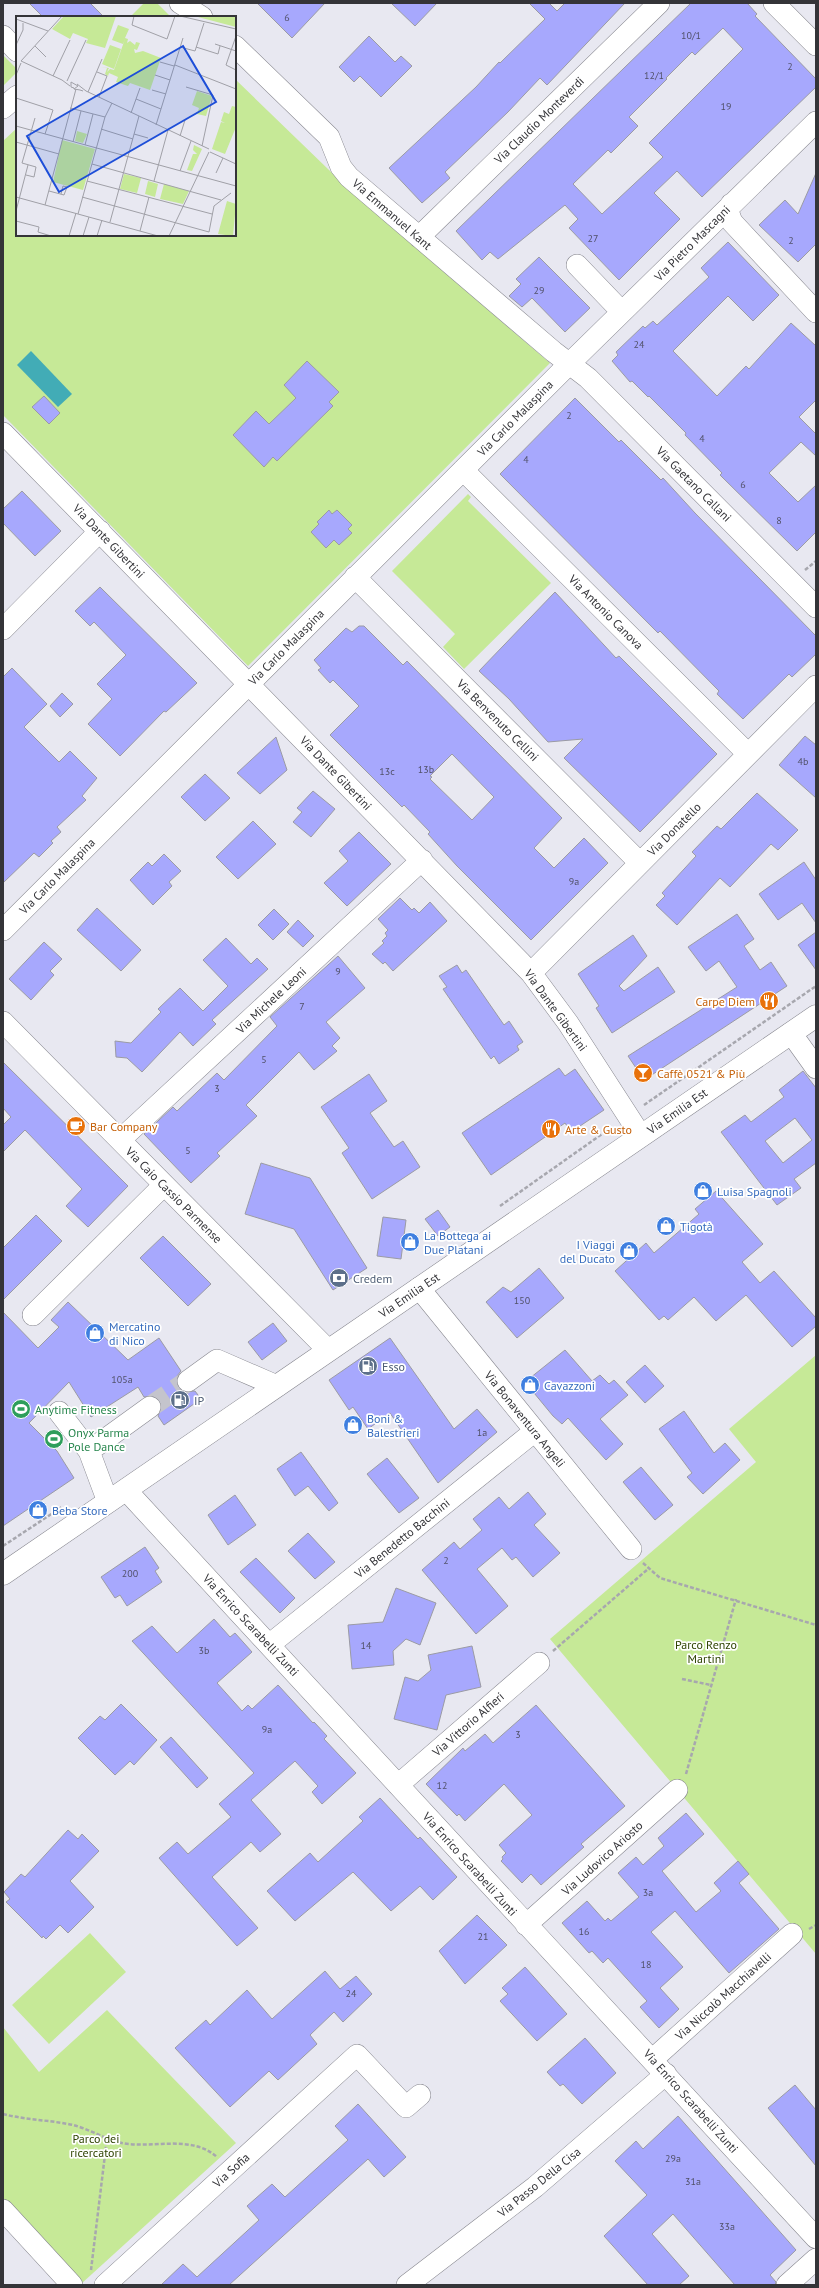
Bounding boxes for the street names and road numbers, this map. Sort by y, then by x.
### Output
street label: Via Claudio Monteverdi [490,73,587,167]
street label: Via Emmanuel Kant [348,175,435,253]
street label: Via Pietro Mascagni [650,202,733,285]
street label: Via Carlo Malaspina [473,377,556,460]
street label: Via Gaetano Callani [653,443,735,525]
street label: Via Dante Gibertini [69,500,148,581]
street label: Via Antonio Canova [565,571,646,652]
street label: Via Carlo Malaspina [244,606,327,689]
street label: Via Benvenuto Cellini [453,675,542,764]
street label: Via Dante Gibertini [296,732,375,813]
street label: Via Donatello [643,799,704,860]
street label: Via Carlo Malaspina [15,835,98,918]
street label: Via Michele Leoni [232,964,309,1037]
street label: Via Dante Gibertini [521,965,591,1054]
street label: Via Emilia Est [643,1085,710,1138]
street label: Via Caio Cassio Parmense [122,1143,225,1246]
street label: Via Emilia Est [375,1269,442,1321]
street label: Via Bonaventura Angeli [481,1367,568,1470]
street label: Via Benedetto Bacchini [351,1495,453,1582]
street label: Via Enrico Scarabelli Zunti [199,1570,302,1679]
street label: Via Vittorio Alfieri [428,1689,507,1760]
street label: Via Enrico Scarabelli Zunti [419,1808,521,1919]
street label: Via Ludovico Ariosto [558,1818,646,1899]
street label: Via Niccolò Macchiavelli [671,1949,774,2044]
street label: Via Enrico Scarabelli Zunti [640,2045,742,2156]
street label: Via Passo Della Cisa [494,2144,584,2221]
street label: Via Sofia [209,2150,253,2191]

